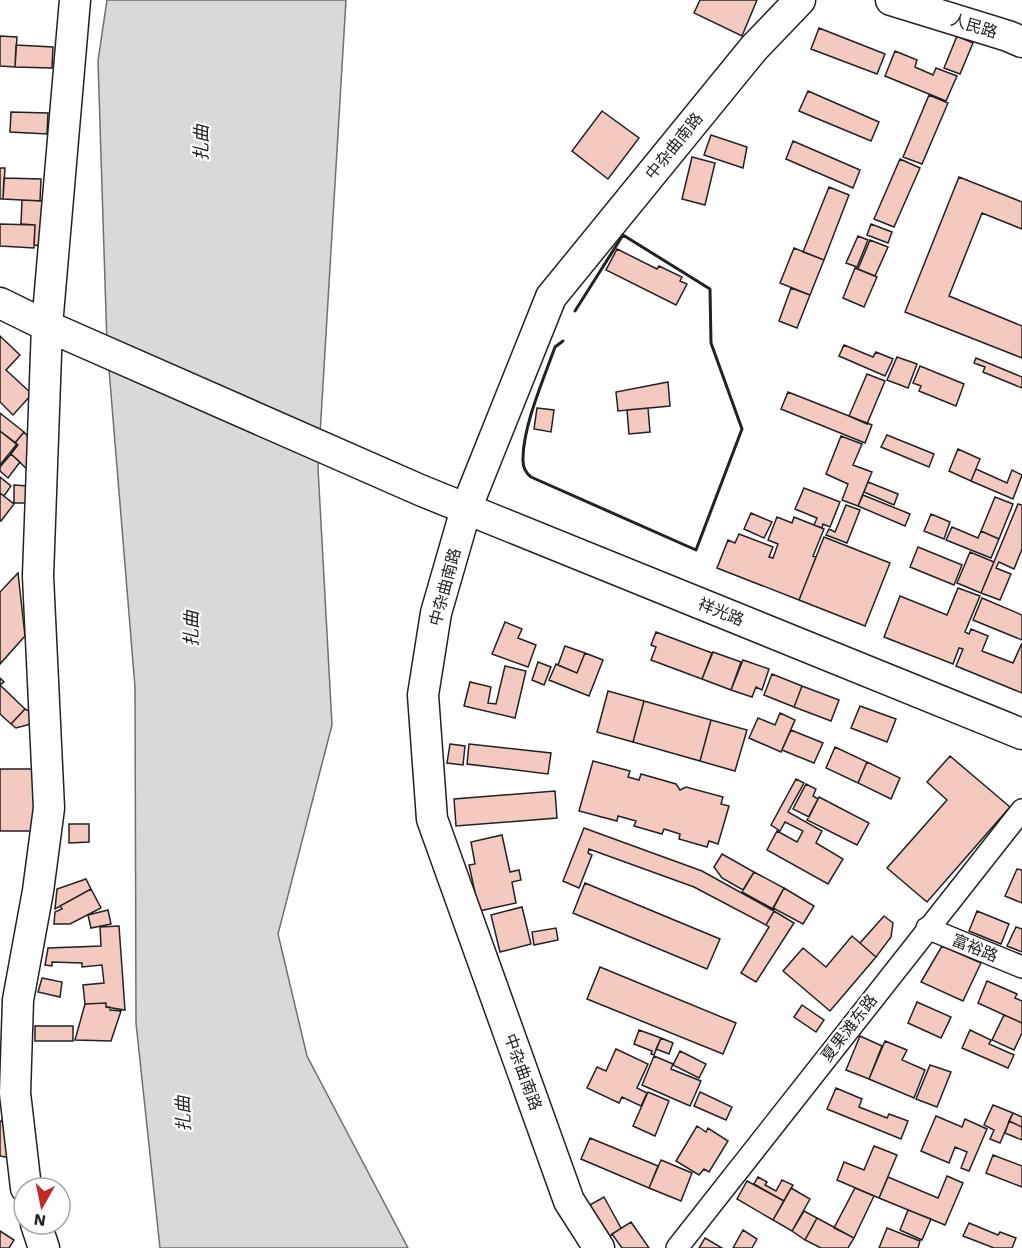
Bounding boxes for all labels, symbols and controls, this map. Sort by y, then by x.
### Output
street label: 人民路 [948,10,1000,42]
street label: 中杂曲南路 [641,109,707,183]
water label: 扎曲 [190,123,212,161]
street label: 中杂曲南路 [425,546,465,628]
street label: 祥光路 [695,594,747,630]
water label: 扎曲 [180,609,202,647]
street label: 富裕路 [949,930,1001,966]
street label: 夏果滩东路 [817,991,881,1065]
street label: 中杂曲南路 [500,1031,546,1113]
water label: 扎曲 [172,1094,194,1132]
north arrow [12,1176,72,1236]
text: N [32,1210,47,1231]

